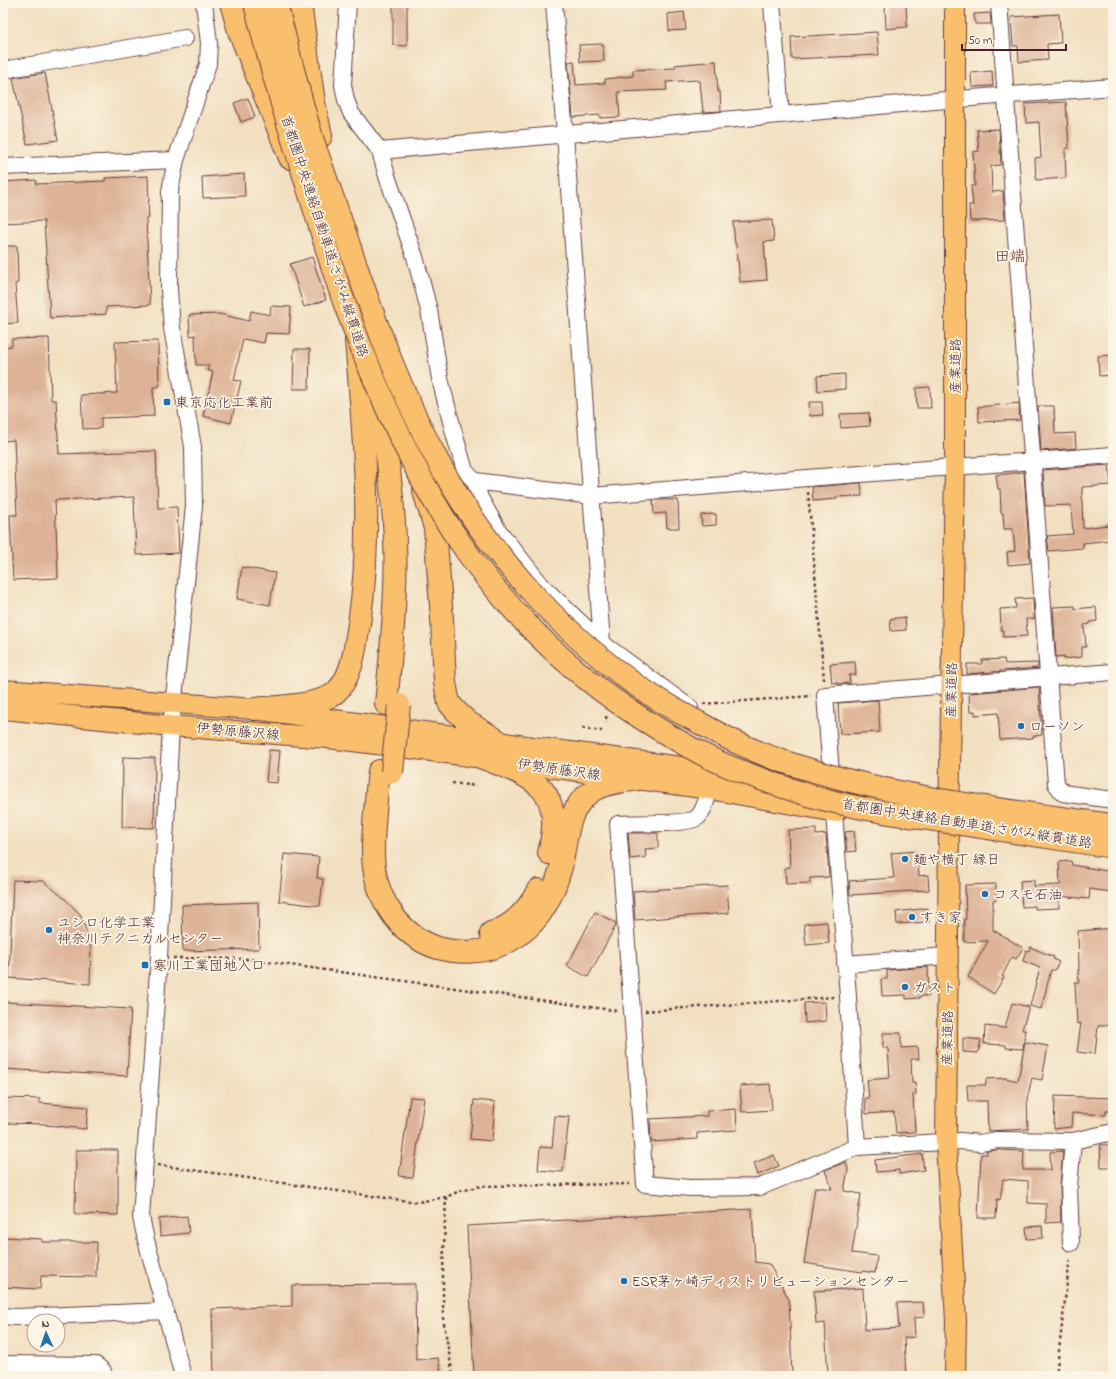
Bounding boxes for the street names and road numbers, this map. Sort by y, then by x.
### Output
street label: 首都圏中央連絡自動車道;さがみ縦貫道路 [274,113,373,360]
street label: 産業道路 [946,338,967,394]
street label: 産業道路 [942,662,963,718]
street label: 伊勢原藤沢線 [195,718,281,747]
street label: 伊勢原藤沢線 [516,754,602,787]
street label: 首都圏中央連絡自動車道;さがみ縦貫道路 [840,794,1094,855]
street label: 産業道路 [938,1010,959,1066]

